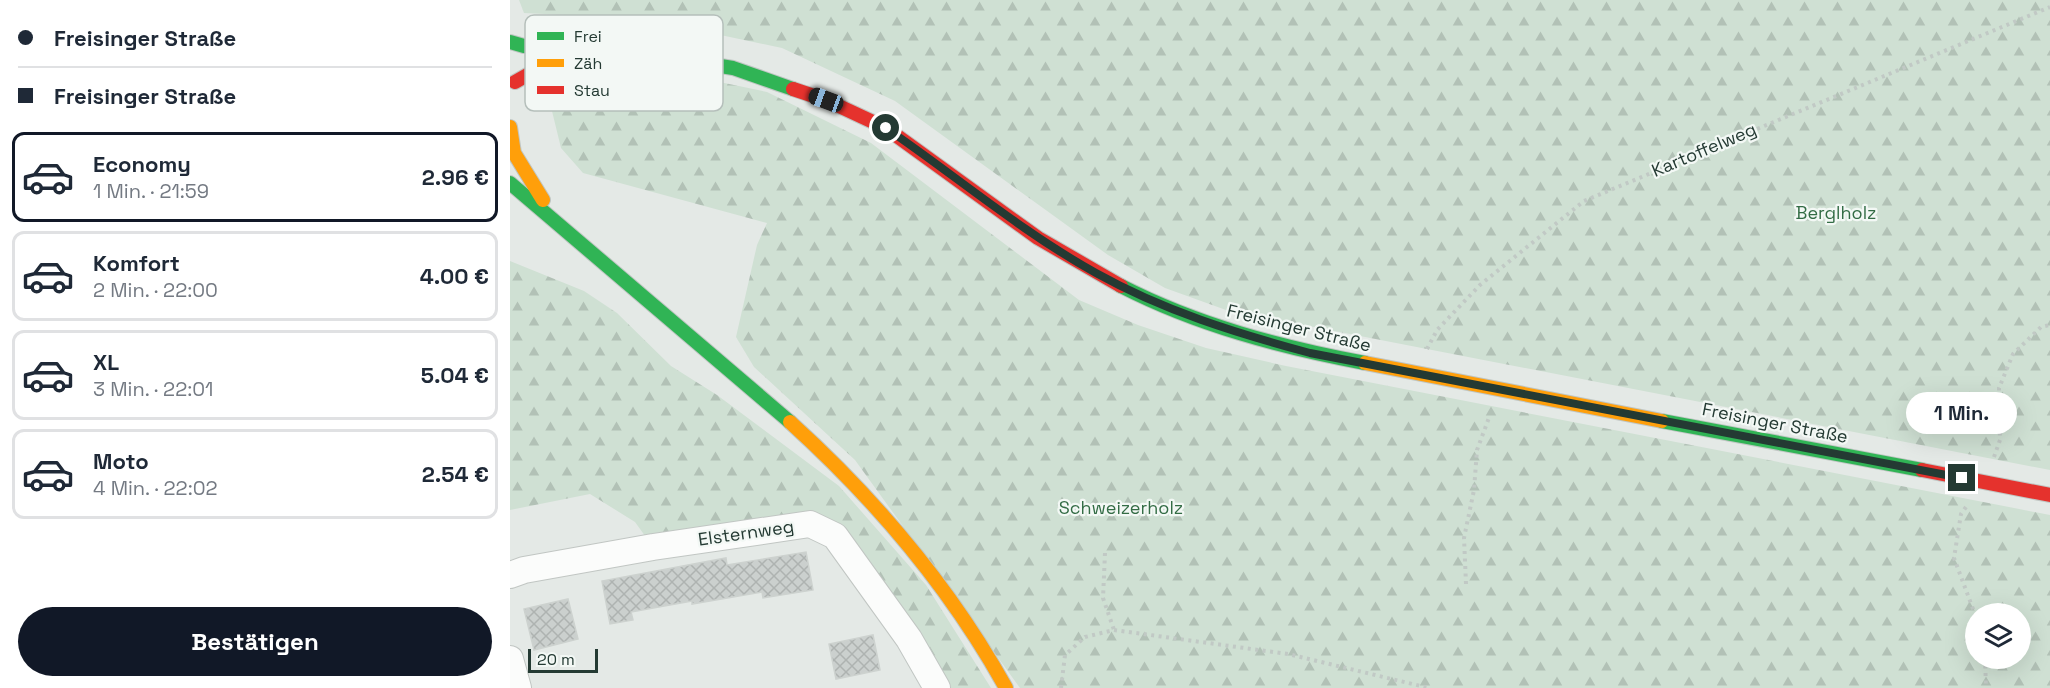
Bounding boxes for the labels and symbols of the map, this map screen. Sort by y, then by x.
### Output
legend [525,15,723,111]
text: Frei [574,26,602,47]
text: Zäh [574,53,602,74]
text: Stau [574,80,610,101]
car [806,85,846,115]
route start [872,114,899,141]
street label: Kartoffelweg [1648,117,1760,182]
park label: Berglholz [1796,201,1876,224]
street label: Freisinger Straße [1225,298,1374,357]
callout: 1 Min. [1906,391,2018,433]
street label: Freisinger Straße [1700,397,1850,448]
route end [1948,464,1975,491]
park label: Schweizerholz [1059,496,1183,519]
street label: Elsternweg [696,514,795,551]
scale bar [528,646,598,674]

